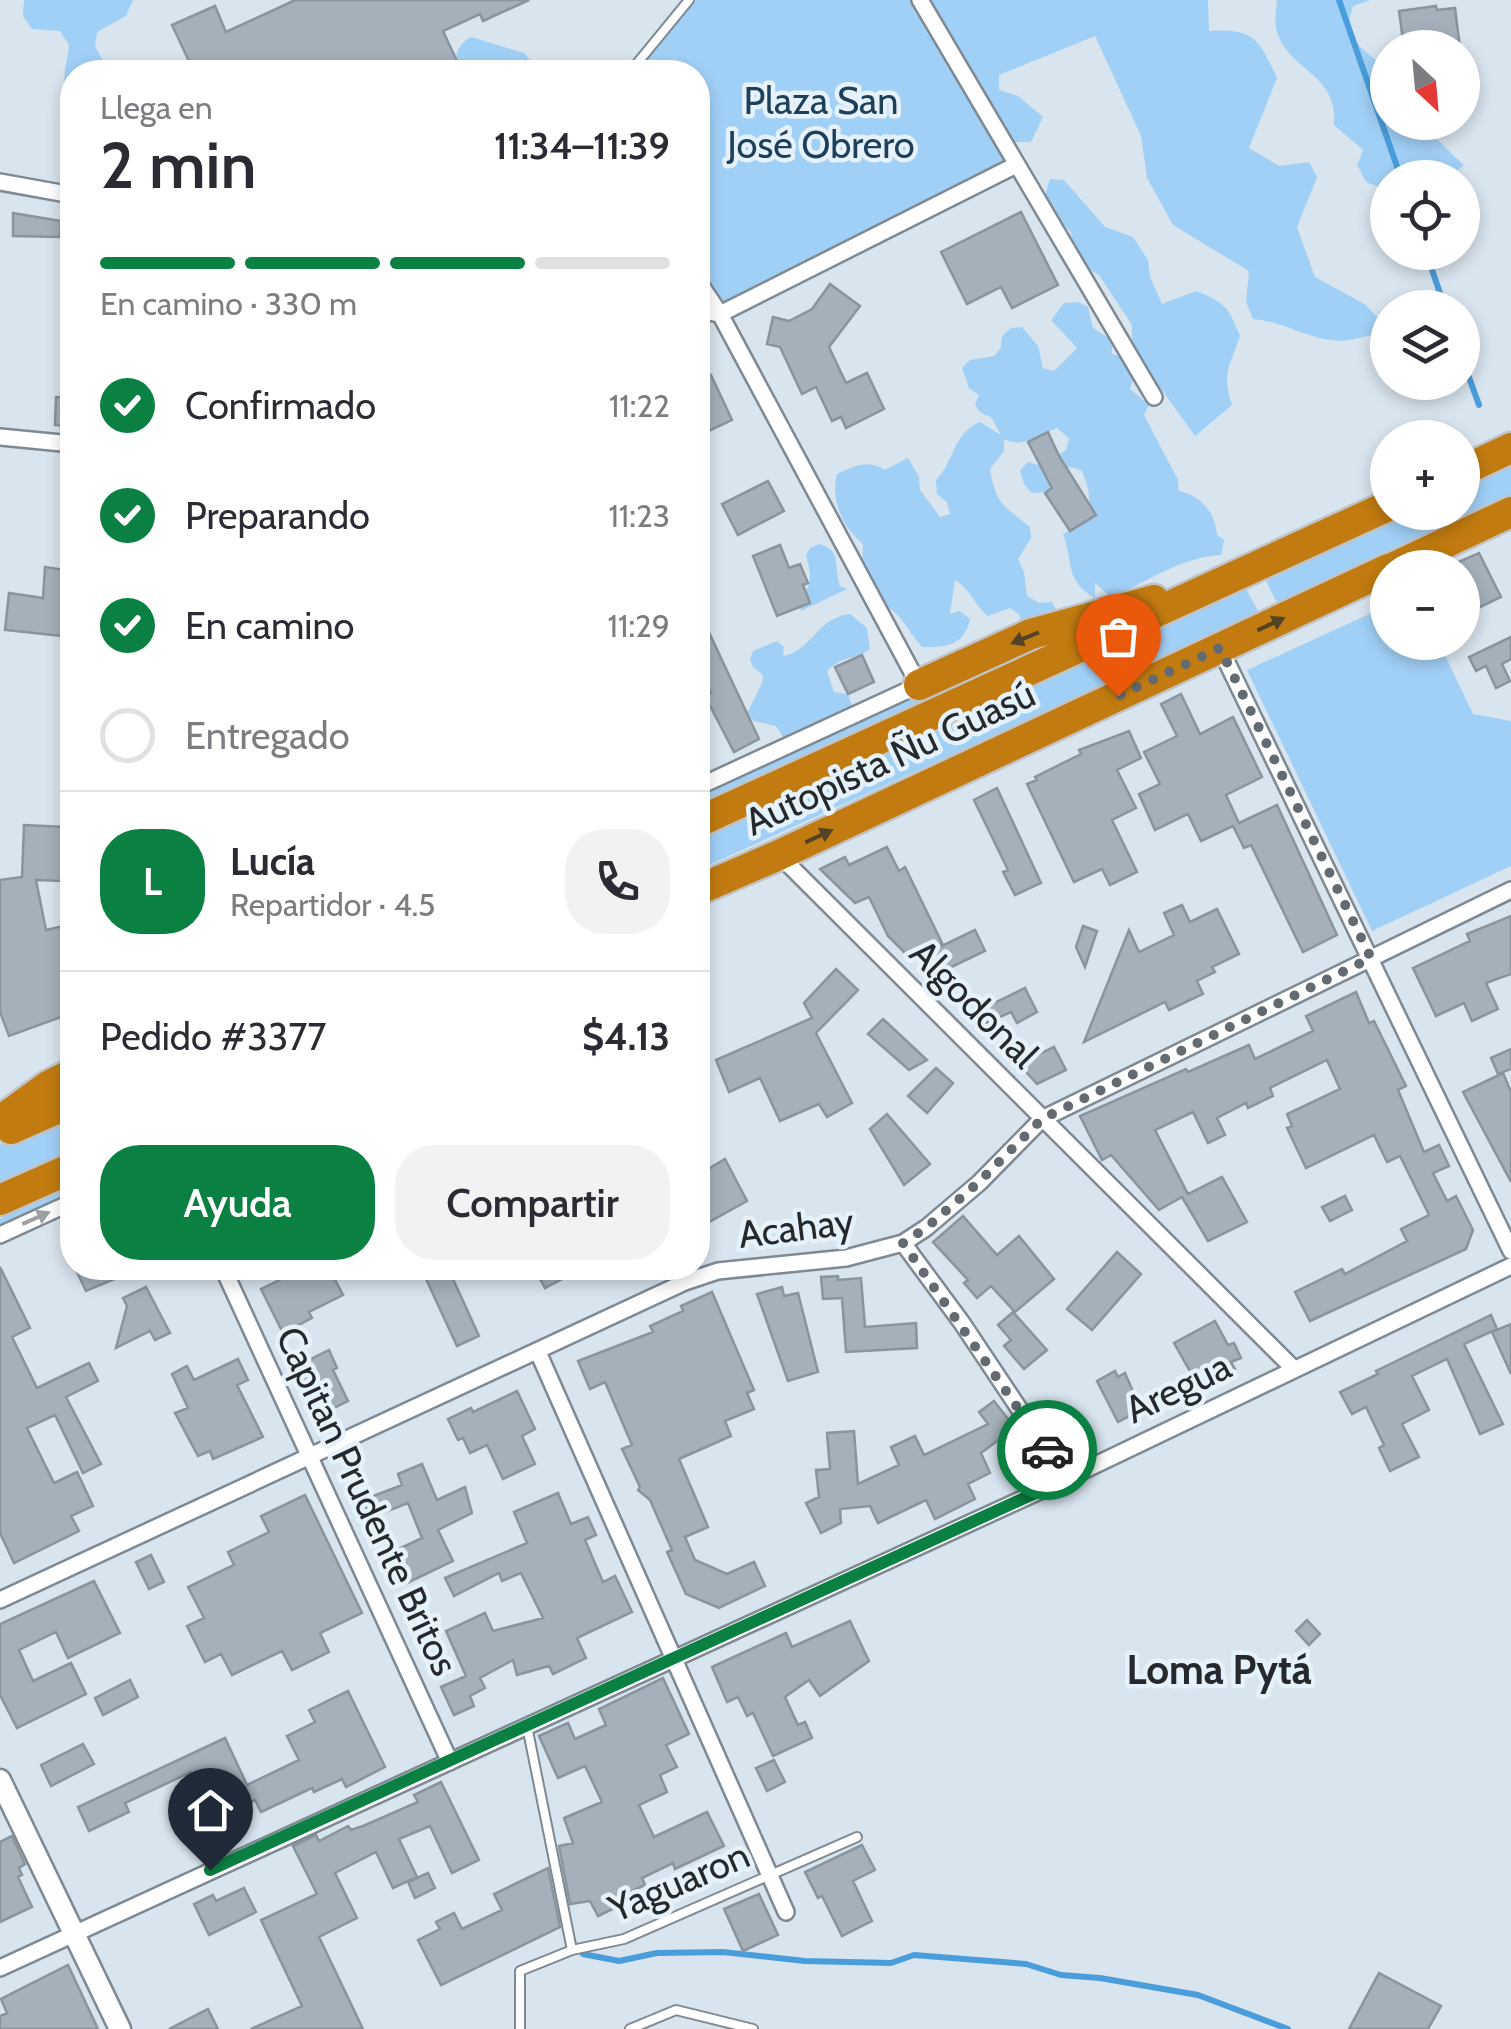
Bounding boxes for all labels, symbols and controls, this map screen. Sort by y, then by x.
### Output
north arrow [1370,30,1480,140]
map controls [1370,30,1480,660]
park label: Plaza San José Obrero [726,77,915,168]
text: Llega en [100,88,213,127]
text: 11:34–11:39 [494,122,670,169]
text: 2 min [100,125,257,204]
button: locate [1370,160,1480,270]
text: En camino · 330 m [100,284,357,323]
button: layers [1370,290,1480,400]
icon: check [100,378,155,433]
text: Confirmado [185,382,376,429]
text: 11:22 [609,386,670,425]
button: + [1370,420,1480,530]
icon: check [100,488,155,543]
text: Preparando [185,492,370,539]
text: 11:23 [608,496,670,535]
button: − [1370,550,1480,660]
pin [1076,594,1161,697]
icon: check [100,598,155,653]
text: En camino [185,602,355,649]
text: 11:29 [608,606,670,645]
icon: bag [1091,609,1146,664]
one-way arrow [1257,615,1286,632]
one-way arrow [1010,630,1040,646]
street label: Autopista Ñu Guasú [737,670,1042,845]
text: Entregado [185,712,350,759]
one-way arrow [804,828,833,844]
button: phone [565,829,670,934]
text: Lucía [230,838,315,885]
text: L [143,858,162,905]
text: Repartidor · 4.5 [230,885,435,924]
street label: Algodonal [900,930,1048,1078]
text: Pedido #3377 [100,1013,326,1060]
text: $4.13 [582,1013,670,1060]
button: Ayuda [100,1145,375,1260]
button: Compartir [395,1145,670,1260]
street label: Acahay [736,1197,856,1258]
one-way arrow [22,1210,51,1227]
street label: Capitan Prudente Britos [266,1319,469,1682]
street label: Aregua [1117,1342,1238,1433]
courier [997,1400,1097,1500]
icon: car [1020,1423,1075,1478]
district label: Loma Pytá [1126,1645,1312,1694]
pin [168,1768,253,1871]
icon: home [183,1783,238,1838]
street label: Yaguaron [601,1831,756,1932]

